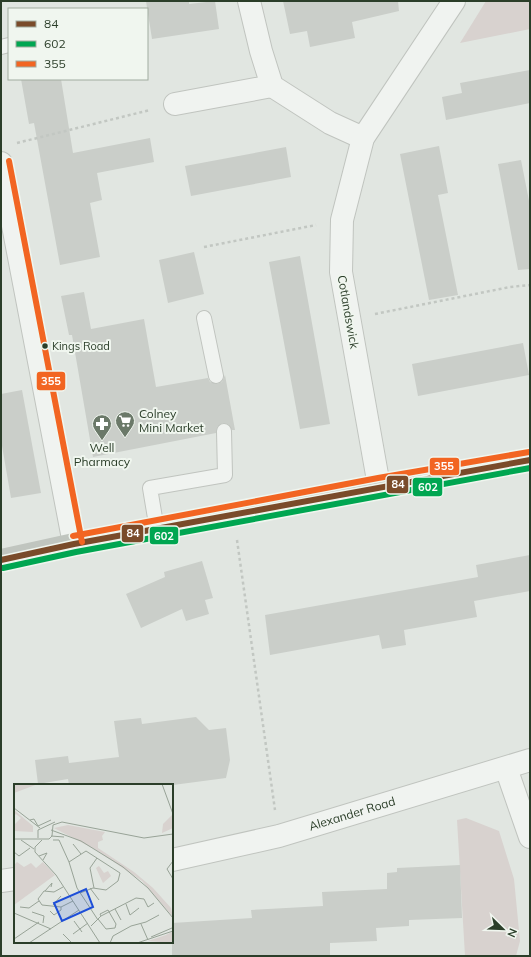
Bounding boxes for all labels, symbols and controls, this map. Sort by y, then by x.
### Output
legend [8,8,148,80]
text: 84 [44,16,58,31]
text: 602 [44,36,66,51]
text: 355 [44,56,66,71]
street label: Cotlandswick [335,274,362,351]
place label: Kings Road [52,339,110,353]
marker: Kings Road [40,341,50,351]
line badge: 355 [36,371,66,391]
text: 355 [41,374,61,388]
place label: Colney Mini Market [139,406,204,435]
supermarket icon: Colney Mini Market [114,410,136,438]
pharmacy icon: Well Pharmacy [91,413,113,441]
place label: Well Pharmacy [74,440,131,469]
line badge: 355 [429,457,460,476]
text: 355 [434,459,454,473]
line badge: 84 [386,475,409,494]
text: 84 [391,477,405,491]
line badge: 602 [412,477,443,497]
text: 602 [418,480,438,494]
line badge: 84 [121,524,144,543]
text: 84 [126,526,140,540]
line badge: 602 [149,526,179,545]
text: 602 [154,529,174,543]
inset map [14,784,173,943]
street label: Alexander Road [307,793,397,834]
north arrow [483,909,523,949]
text: N [504,926,520,939]

